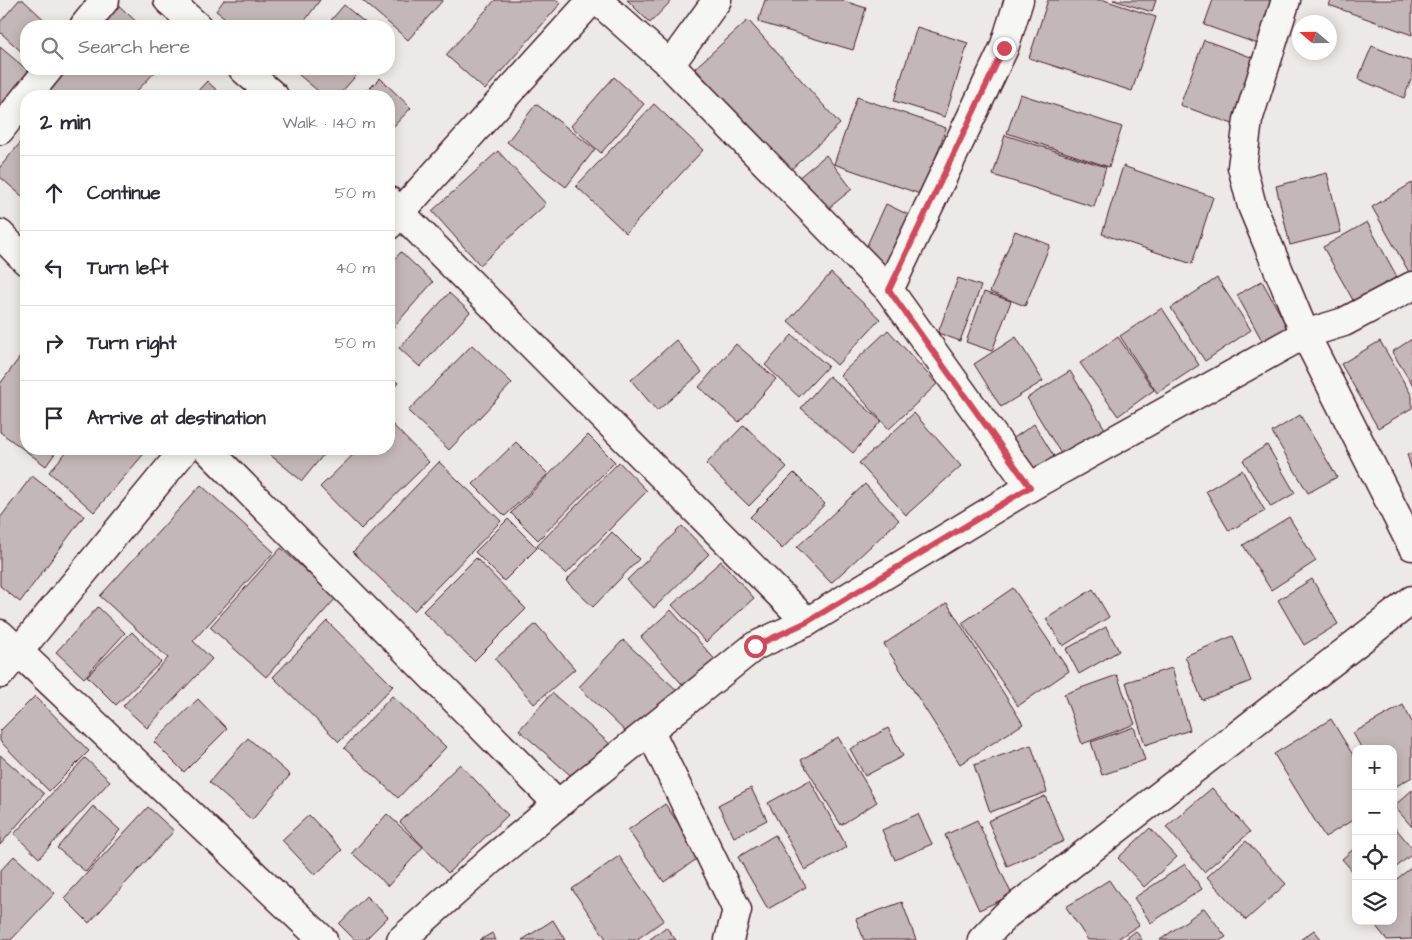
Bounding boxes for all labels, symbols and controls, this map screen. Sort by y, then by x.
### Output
north arrow [1292,15,1337,60]
search box [20,20,395,75]
icon: search [38,34,66,62]
text: Search here [78,34,190,61]
route end [993,37,1016,60]
text: 2 min [40,108,90,137]
text: Walk · 140 m [283,112,375,134]
icon: ahead [40,179,68,207]
text: Continue [87,180,161,207]
text: 50 m [335,182,375,204]
icon: left [40,254,68,282]
text: Turn left [87,255,168,282]
text: 40 m [335,257,375,279]
icon: right [40,329,68,357]
text: Turn right [87,330,176,357]
text: 50 m [335,332,375,354]
icon: arrive [40,404,68,432]
text: Arrive at destination [87,405,266,432]
route start [744,635,767,658]
map controls [1352,745,1397,925]
button: + [1352,745,1397,790]
button: − [1352,790,1397,835]
button: locate [1352,835,1397,880]
button: layers [1352,880,1397,925]

